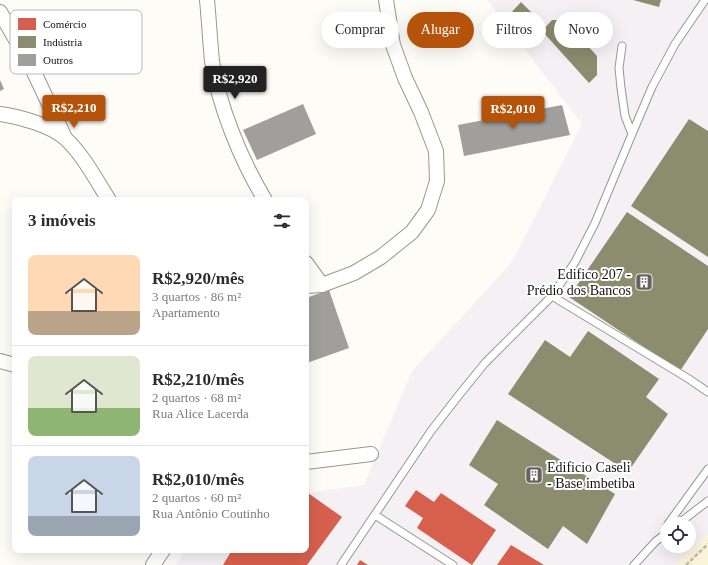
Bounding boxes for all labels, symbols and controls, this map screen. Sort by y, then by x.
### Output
legend [10,10,142,74]
chip: Comprar [321,12,399,48]
chip: Alugar [407,12,474,48]
chip: Filtros [482,12,546,48]
chip: Novo [554,12,613,48]
text: Comércio [43,18,87,30]
text: Indústria [43,36,82,48]
text: Outros [43,54,73,66]
pin: R$2,920 [198,66,272,100]
text: R$2,920 [212,71,258,86]
pin: R$2,210 [37,95,111,129]
pin: R$2,010 [476,96,550,130]
text: R$2,210 [51,100,97,115]
text: R$2,010 [490,101,536,116]
icon: filters [271,210,293,232]
text: 3 imóveis [28,211,96,230]
place label: Edifico 207 - Prédio dos Bancos [527,267,631,298]
text: R$2,920/mês [152,269,244,288]
icon: home [60,271,108,319]
building icon: Edifico 207 - Prédio dos Bancos [634,272,654,292]
text: 3 quartos · 86 m² [152,289,241,304]
text: Apartamento [152,305,220,320]
text: R$2,210/mês [152,370,244,389]
icon: home [60,372,108,420]
text: 2 quartos · 68 m² [152,390,241,405]
text: Rua Alice Lacerda [152,406,249,421]
place label: Edificio Caseli - Base imbetiba [547,460,636,491]
building icon: Edificio Caseli - Base imbetiba [524,465,544,485]
text: R$2,010/mês [152,470,244,489]
icon: home [60,472,108,520]
text: 2 quartos · 60 m² [152,490,241,505]
text: Rua Antônio Coutinho [152,506,270,521]
map controls [660,517,696,553]
button: locate [660,517,696,553]

